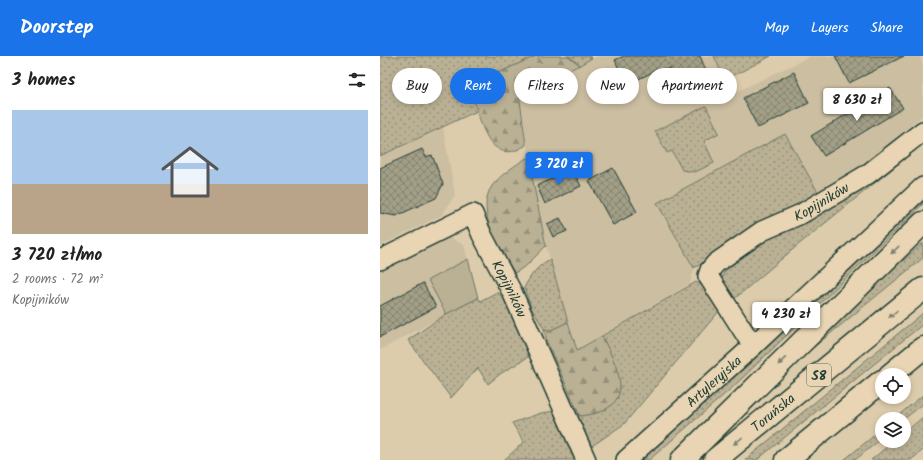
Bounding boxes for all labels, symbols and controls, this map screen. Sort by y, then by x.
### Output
text: Doorstep [20,13,94,43]
text: Map [765,17,789,39]
text: Layers [811,17,849,39]
text: Share [871,17,903,39]
text: 3 homes [12,67,75,94]
chip: Buy [392,68,442,104]
chip: Rent [450,68,506,104]
chip: Filters [514,68,578,104]
chip: New [586,68,639,104]
chip: Apartment [647,68,737,104]
icon: filters [346,69,368,91]
pin: 8 630 zł [816,88,898,122]
text: 8 630 zł [832,90,882,111]
icon: home [154,136,226,208]
pin: 3 720 zł [518,152,600,186]
text: 3 720 zł [535,154,583,175]
street label: Kopijników [791,177,854,228]
text: 3 720 zł/mo [12,242,102,269]
one-way arrow [890,245,900,255]
street label: Kopijników [485,257,532,322]
text: 2 rooms · 72 m² [12,269,103,290]
text: Kopijników [12,290,69,311]
pin: 4 230 zł [745,302,827,336]
text: 4 230 zł [761,304,811,325]
one-way arrow [887,310,898,318]
street label: Artyleryjska [682,351,747,413]
one-way arrow [777,356,787,366]
road number: S8 [807,364,831,386]
map controls [875,368,911,448]
button: locate [875,368,911,404]
street label: Toruńska [747,388,801,438]
button: layers [875,412,911,448]
one-way arrow [733,437,744,446]

